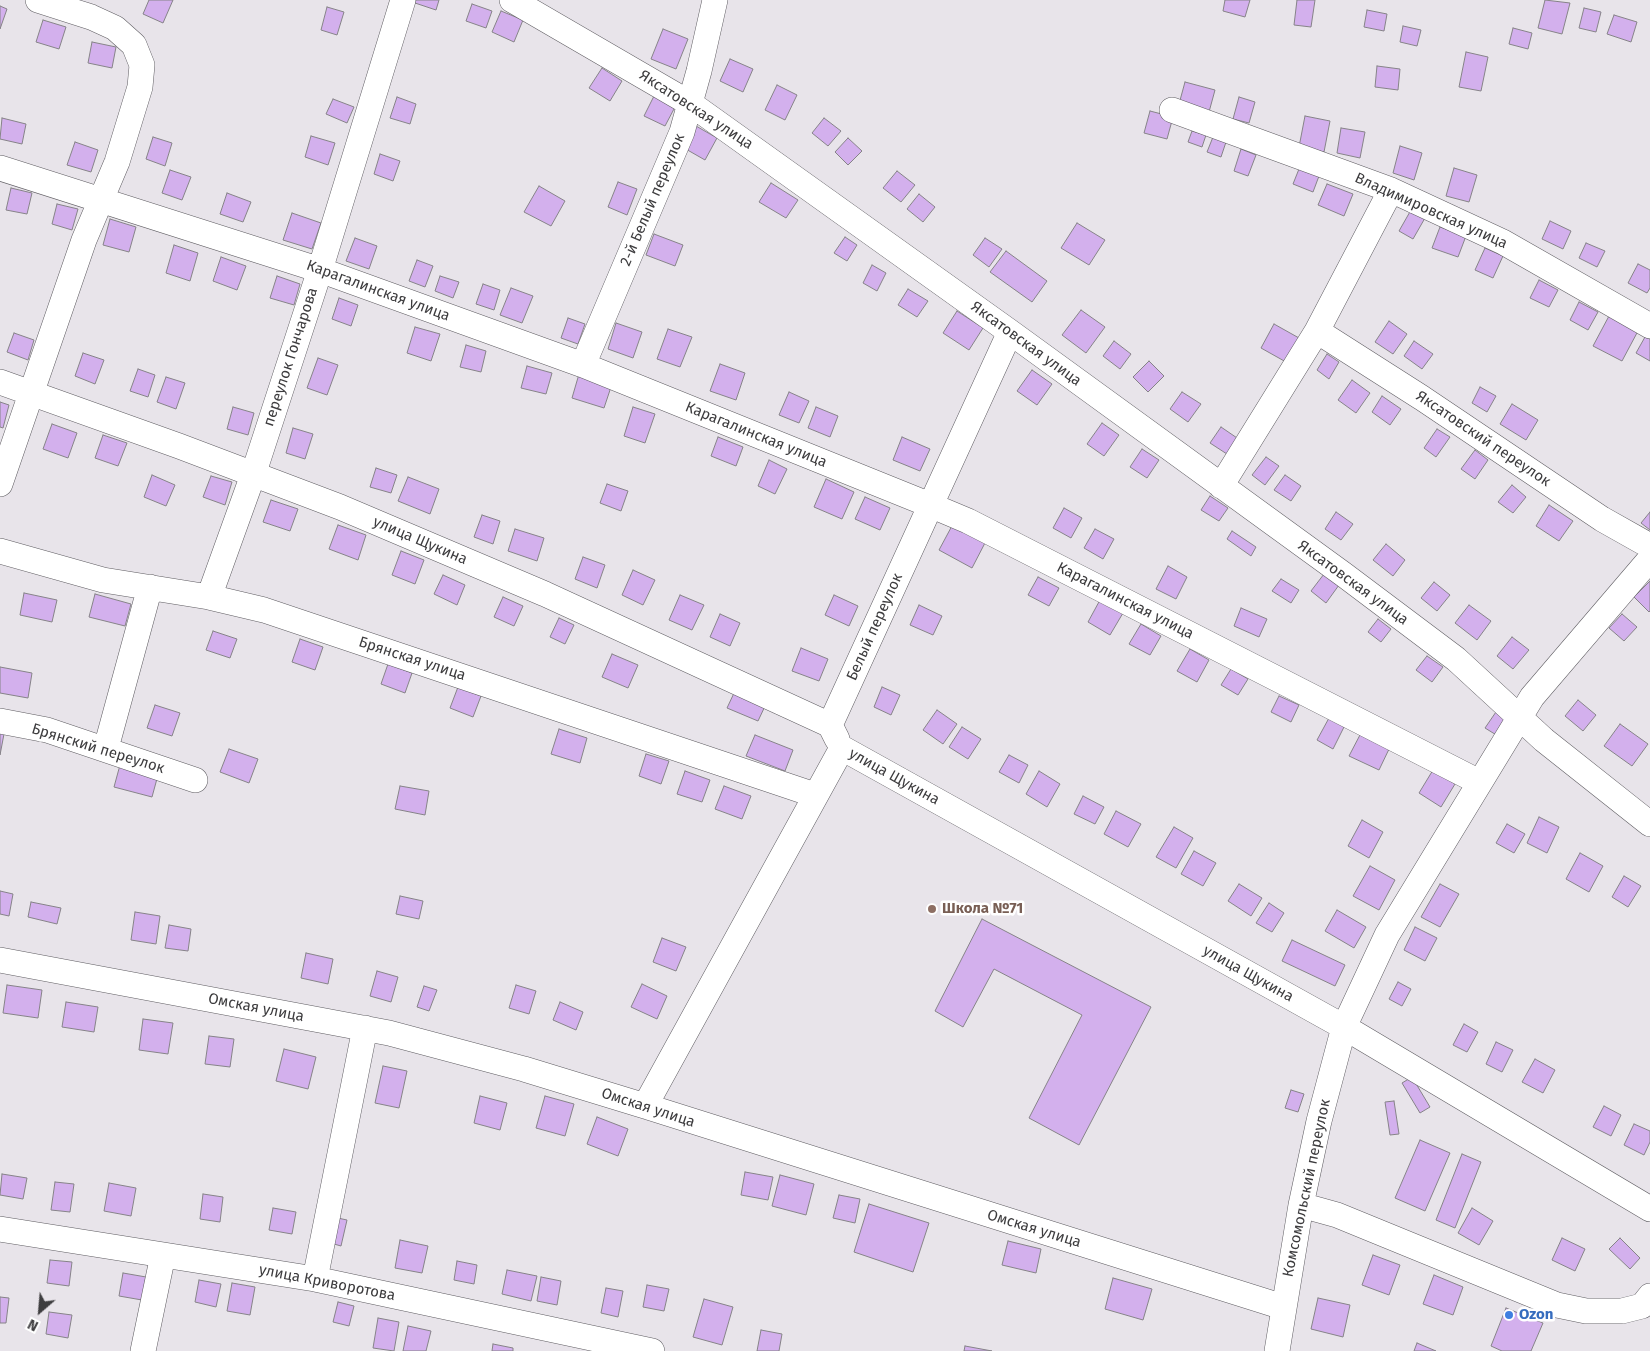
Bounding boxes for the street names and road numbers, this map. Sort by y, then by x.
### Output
street label: Яксатовская улица [636,66,756,154]
street label: 2-й Белый переулок [617,131,689,269]
street label: Владимировская улица [1352,169,1510,253]
street label: Карагалинская улица [304,257,452,325]
street label: переулок Гончарова [260,285,322,429]
street label: Яксатовская улица [967,298,1085,390]
street label: Яксатовский переулок [1412,387,1554,491]
street label: Карагалинская улица [683,398,829,472]
street label: улица Щукина [370,513,470,569]
street label: Яксатовская улица [1294,537,1412,629]
street label: Карагалинская улица [1054,559,1196,643]
street label: Белый переулок [843,570,907,684]
street label: Брянская улица [356,633,468,685]
street label: Брянский переулок [29,720,167,778]
street label: улица Щукина [846,745,942,809]
street label: улица Щукина [1200,942,1296,1006]
street label: Омская улица [206,990,306,1026]
street label: Омская улица [599,1084,697,1132]
street label: Комсомольский переулок [1279,1097,1335,1279]
street label: Омская улица [985,1206,1083,1252]
street label: улица Криворотова [257,1261,397,1305]

